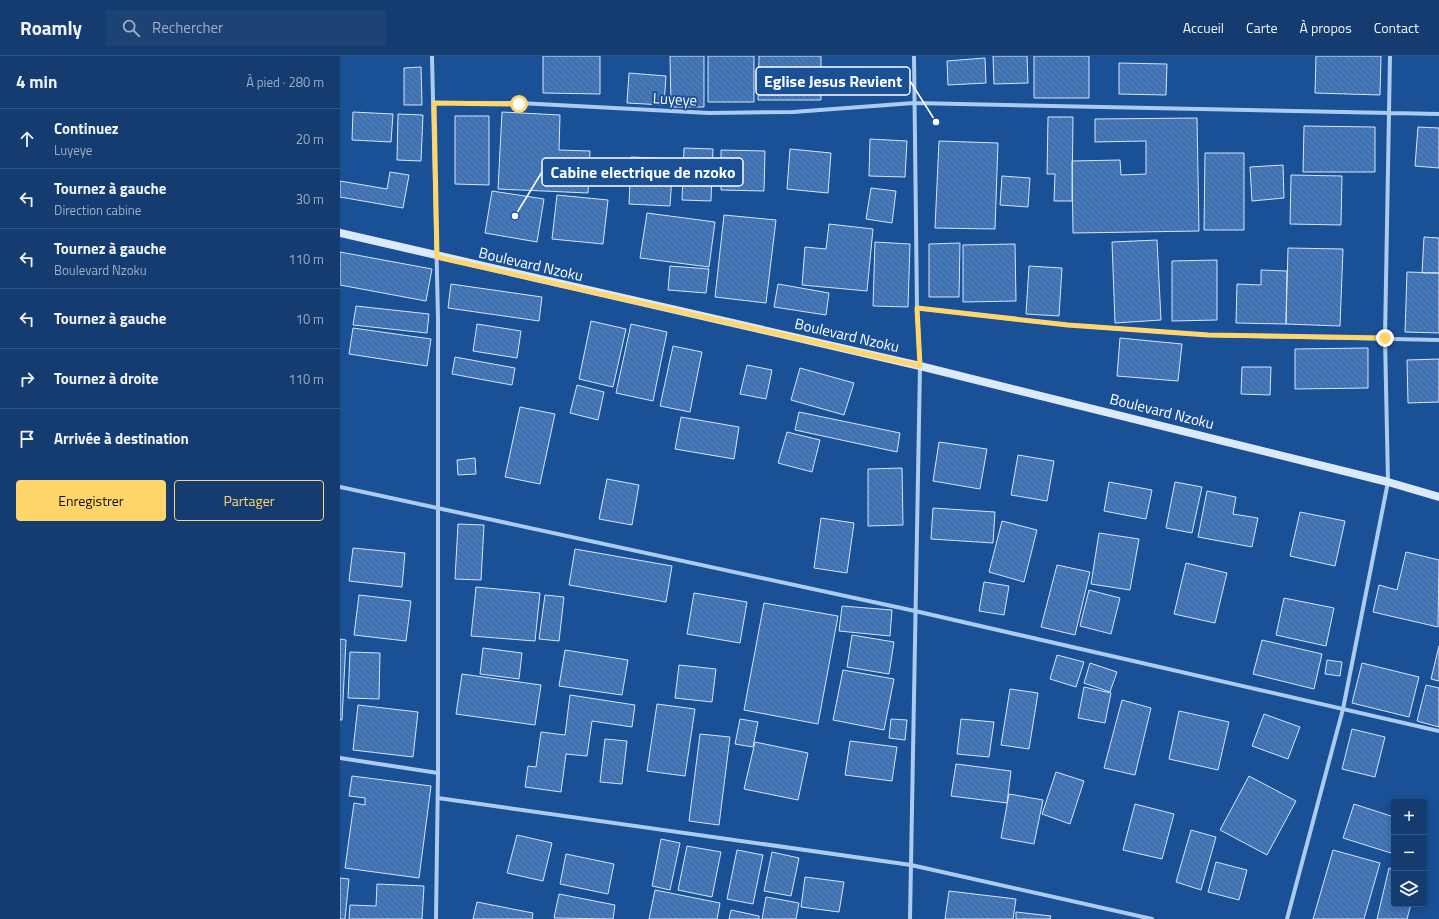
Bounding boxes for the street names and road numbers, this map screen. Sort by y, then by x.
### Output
street label: Luyeye [652,86,698,112]
street label: Boulevard Nzoku [476,241,586,287]
street label: Boulevard Nzoku [792,312,902,358]
street label: Boulevard Nzoku [1107,387,1217,435]

